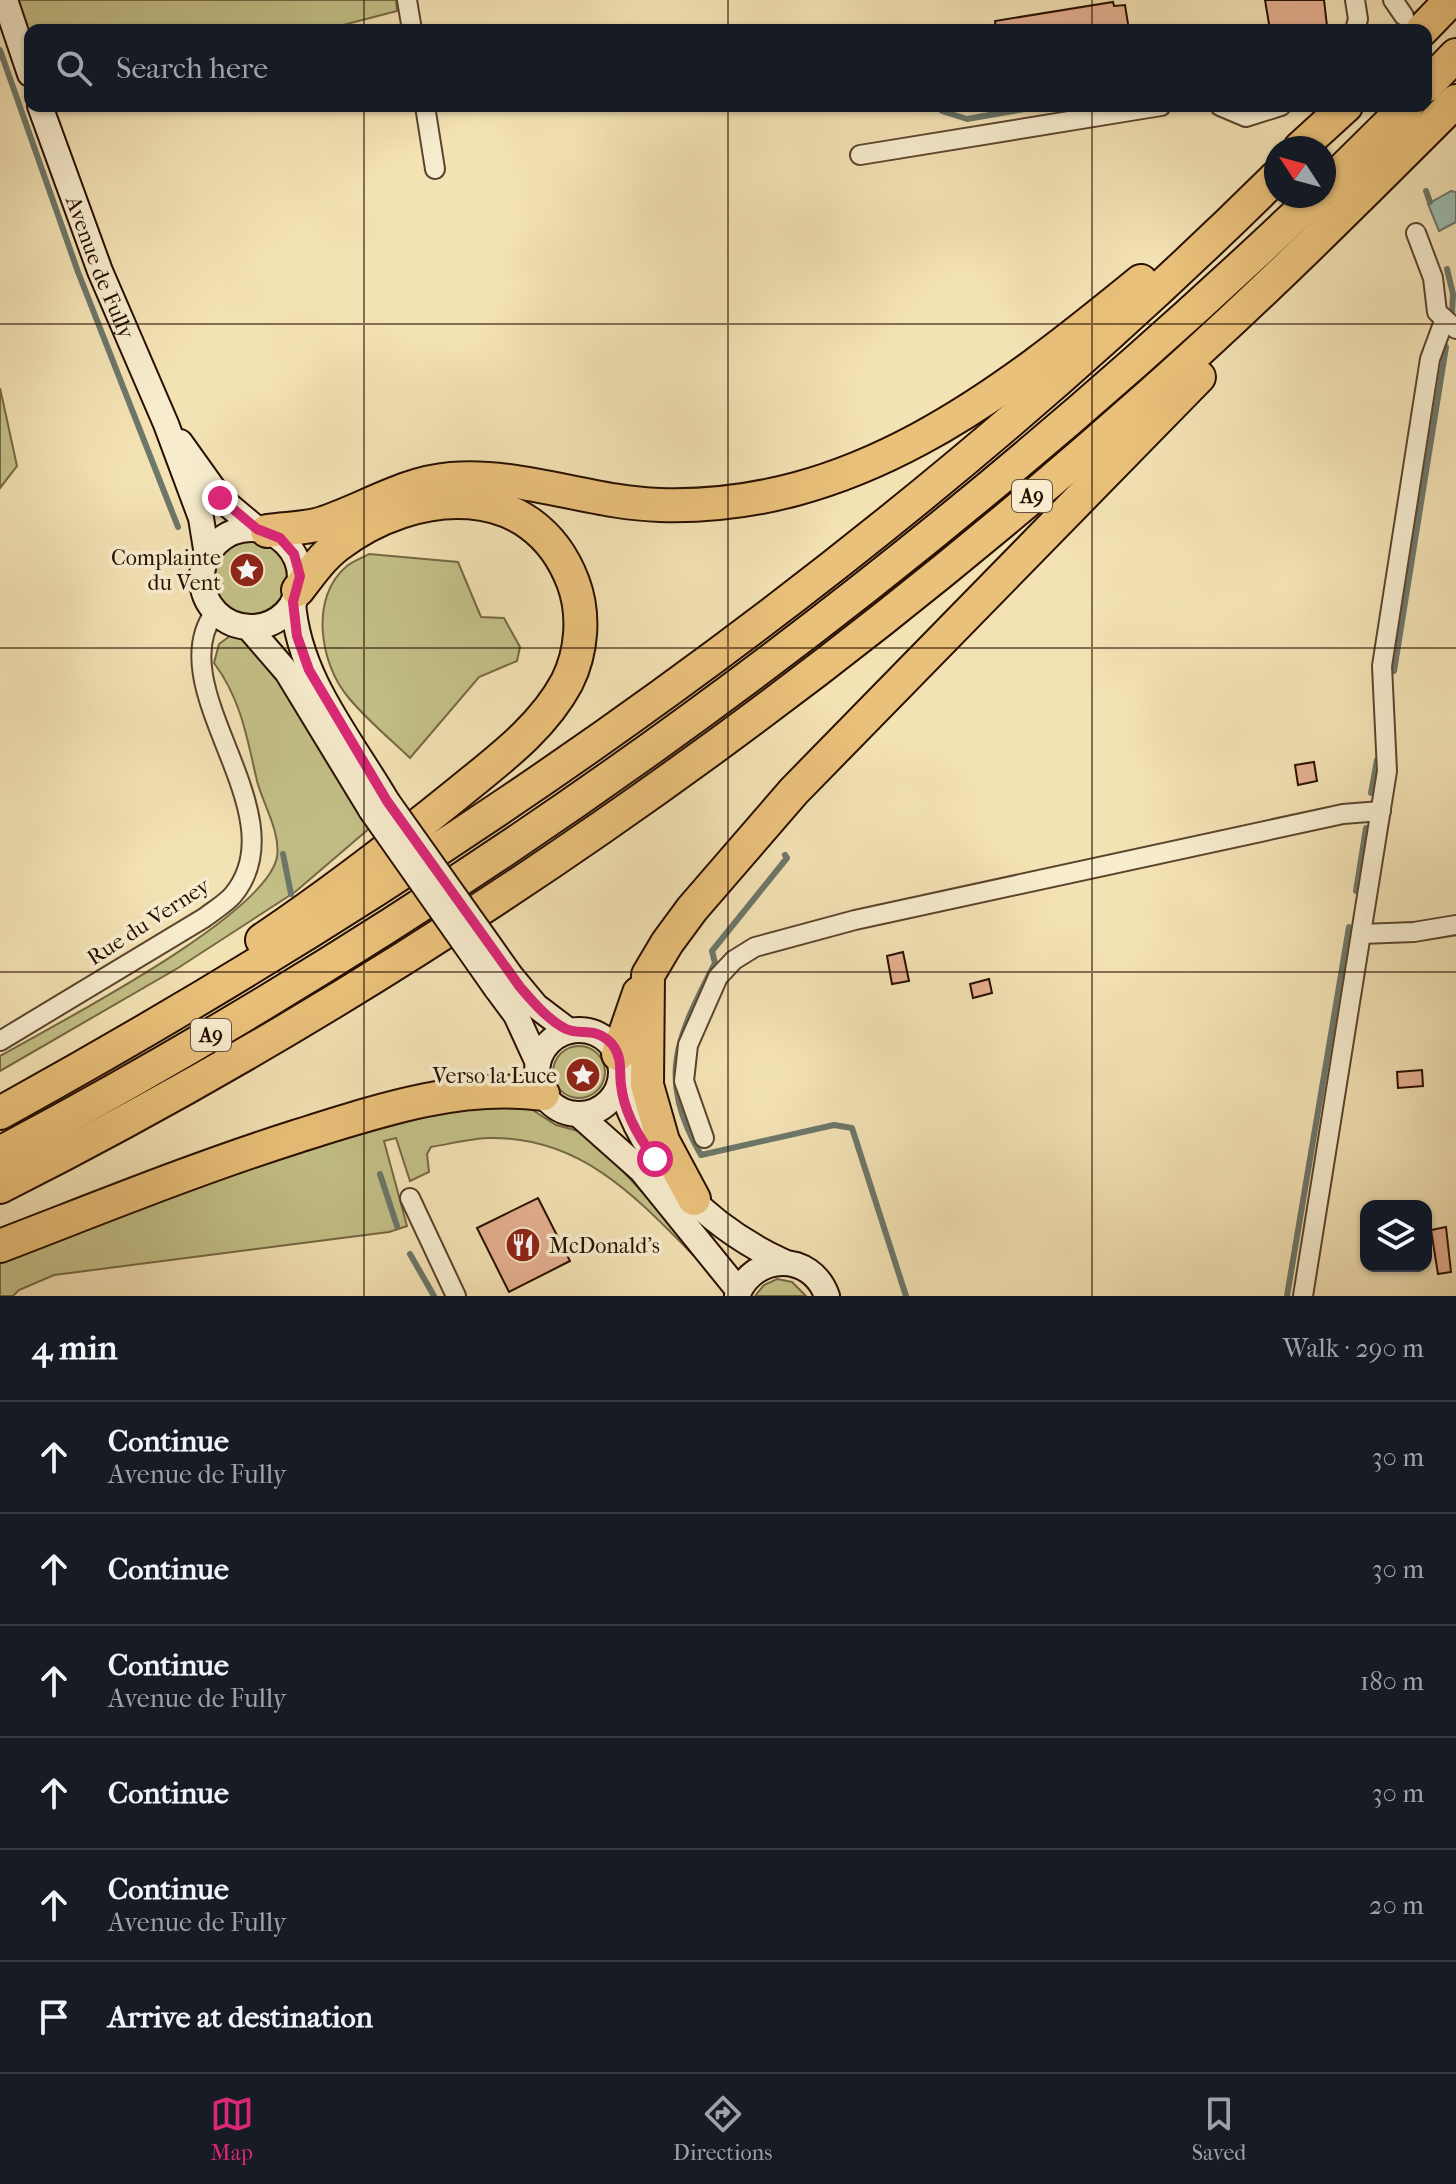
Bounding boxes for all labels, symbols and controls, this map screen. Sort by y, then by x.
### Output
search box [24,24,1432,112]
icon: search [52,46,96,90]
text: Search here [116,51,268,86]
north arrow [1264,136,1336,208]
street label: Avenue de Fully [59,192,140,344]
route end [202,480,238,516]
road number: A9 [1012,480,1052,512]
place label: Complainte du Vent [111,545,221,596]
place icon: Complainte du Vent [228,551,266,589]
street label: Rue du Verney [82,872,216,971]
road number: A9 [191,1019,231,1051]
place icon: Verso la Luce [564,1056,602,1094]
place label: Verso la Luce [432,1063,557,1089]
route start [637,1141,673,1177]
map controls [1360,1200,1432,1272]
button: layers [1360,1200,1432,1272]
restaurant icon: McDonald's [504,1226,542,1264]
place label: McDonald's [549,1233,660,1259]
text: 4 min [32,1328,117,1368]
text: Walk · 290 m [1283,1333,1424,1364]
text: Continue [108,1424,229,1459]
icon: ahead [32,1435,76,1479]
text: 30 m [1372,1442,1424,1473]
text: Avenue de Fully [108,1459,286,1490]
icon: ahead [32,1547,76,1591]
text: Continue [108,1552,229,1587]
text: 30 m [1372,1554,1424,1585]
text: Continue [108,1648,229,1683]
icon: ahead [32,1659,76,1703]
text: 180 m [1360,1666,1424,1697]
text: Avenue de Fully [108,1683,286,1714]
icon: ahead [32,1771,76,1815]
text: Continue [108,1776,229,1811]
text: 30 m [1372,1778,1424,1809]
text: Continue [108,1872,229,1907]
icon: ahead [32,1883,76,1927]
text: 20 m [1369,1890,1424,1921]
text: Avenue de Fully [108,1907,286,1938]
icon: arrive [32,1995,76,2039]
text: Arrive at destination [108,2000,373,2035]
tab: Map [210,2092,254,2166]
tab: Directions [673,2092,772,2166]
tab: Saved [1192,2092,1246,2166]

